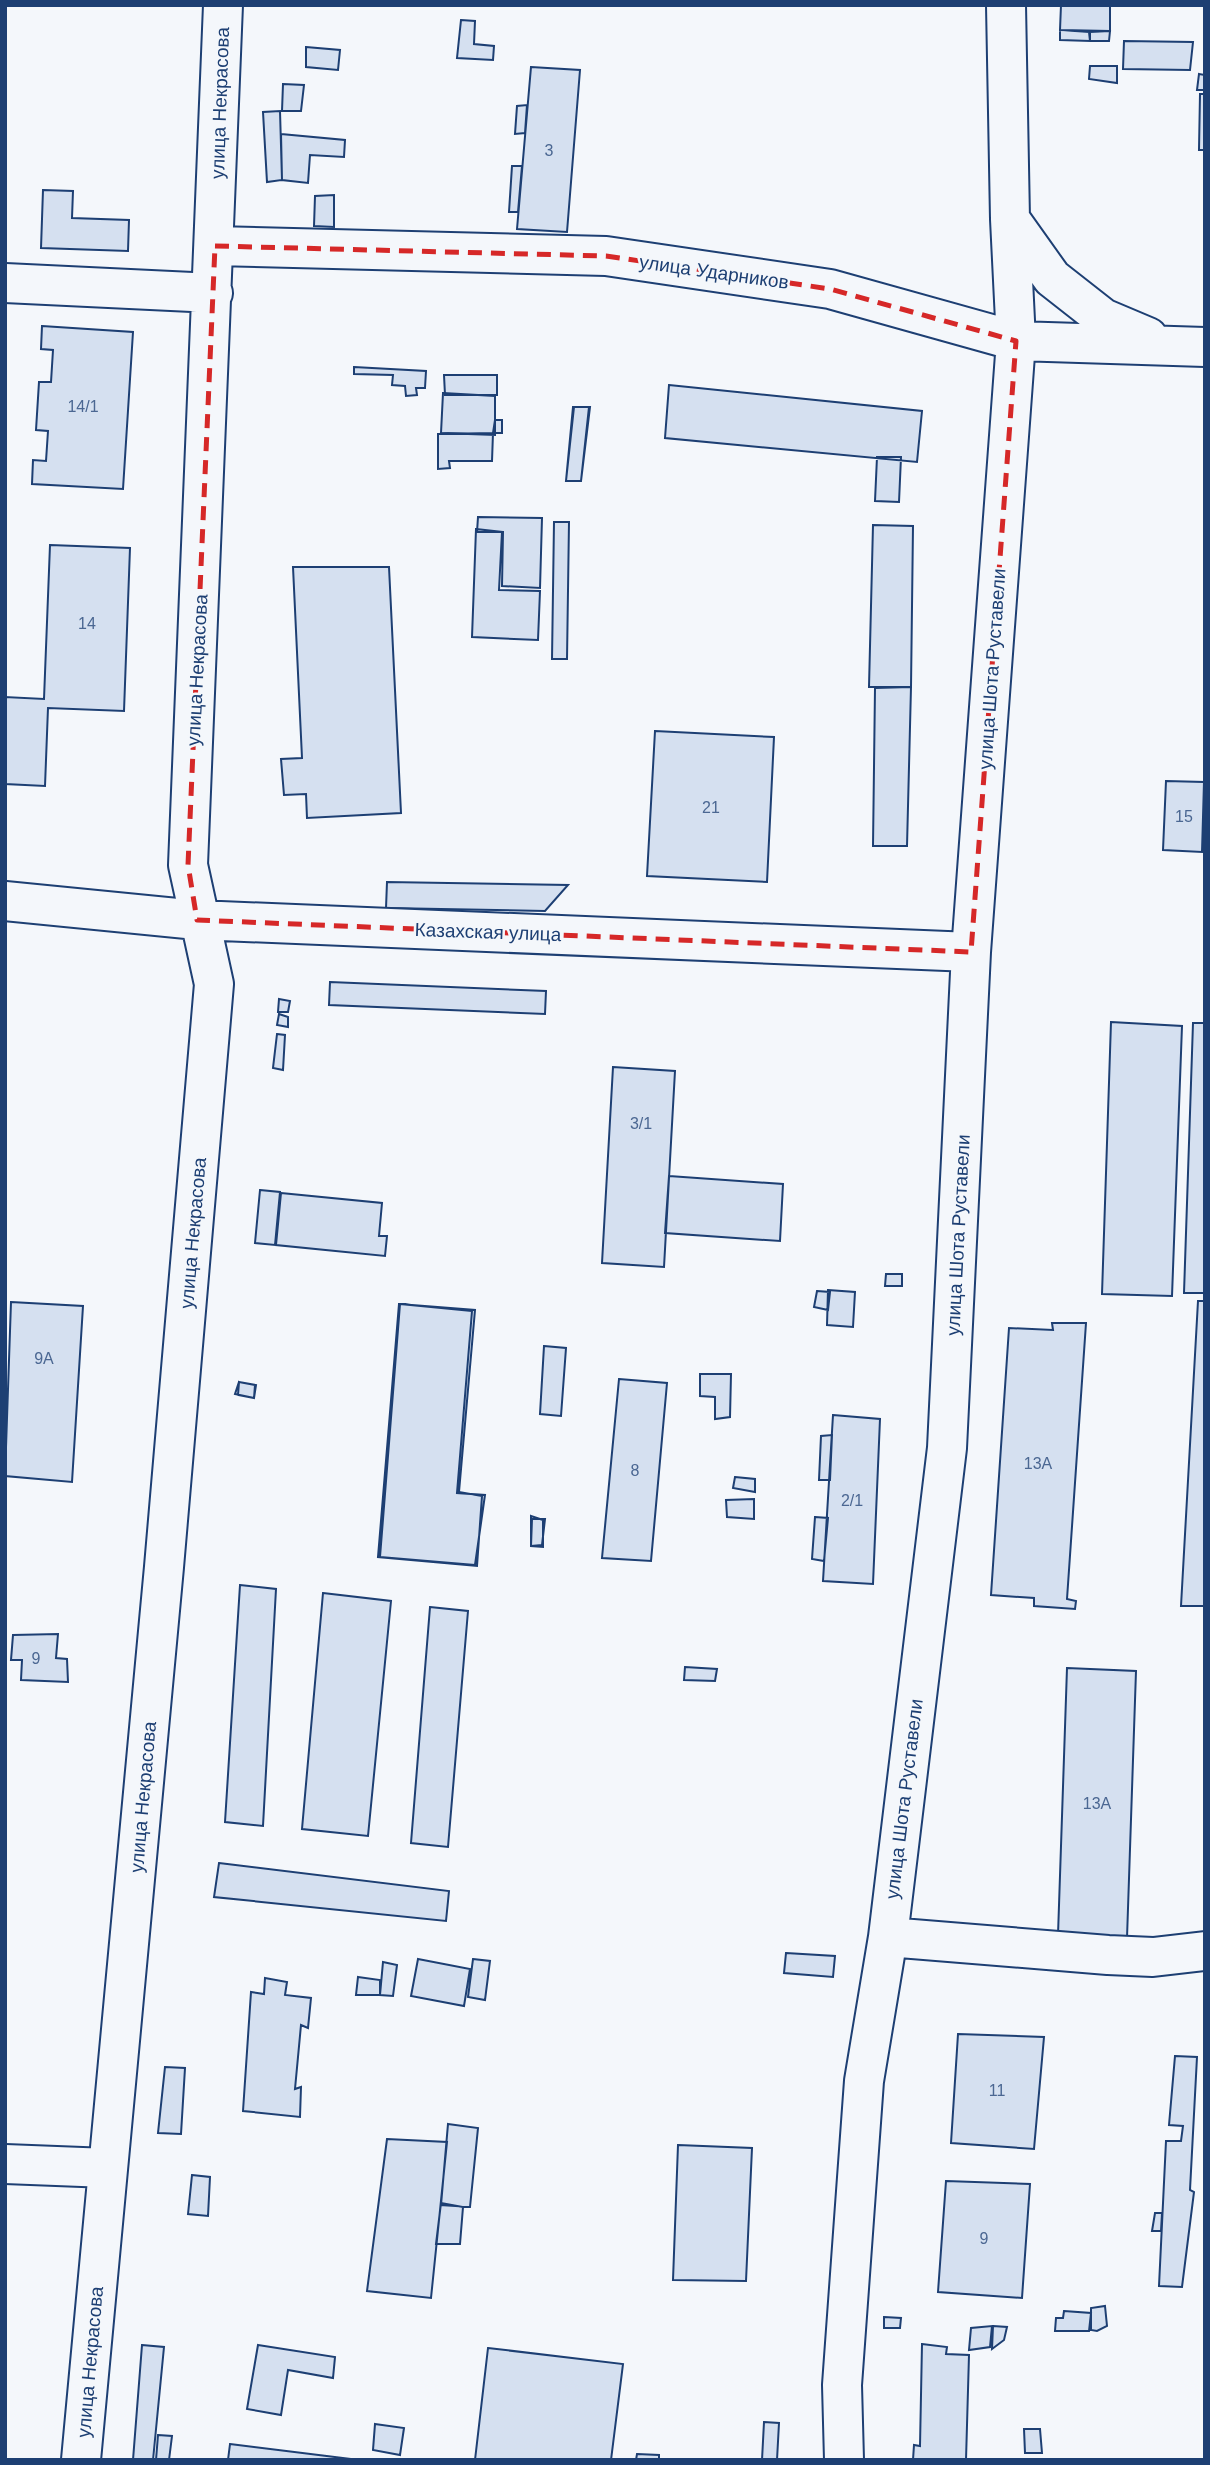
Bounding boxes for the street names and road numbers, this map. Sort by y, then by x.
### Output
street label: улица Некрасова [207,26,233,179]
street label: улица Ударников [638,251,790,293]
street label: улица Шота Руставели [974,568,1010,770]
street label: улица Некрасова [183,593,211,746]
street label: Казахская улица [414,919,562,945]
street label: улица Шота Руставели [942,1134,974,1336]
street label: улица Некрасова [176,1156,210,1310]
street label: улица Шота Руставели [881,1698,927,1900]
street label: улица Некрасова [126,1720,160,1874]
street label: улица Некрасова [73,2285,107,2439]

